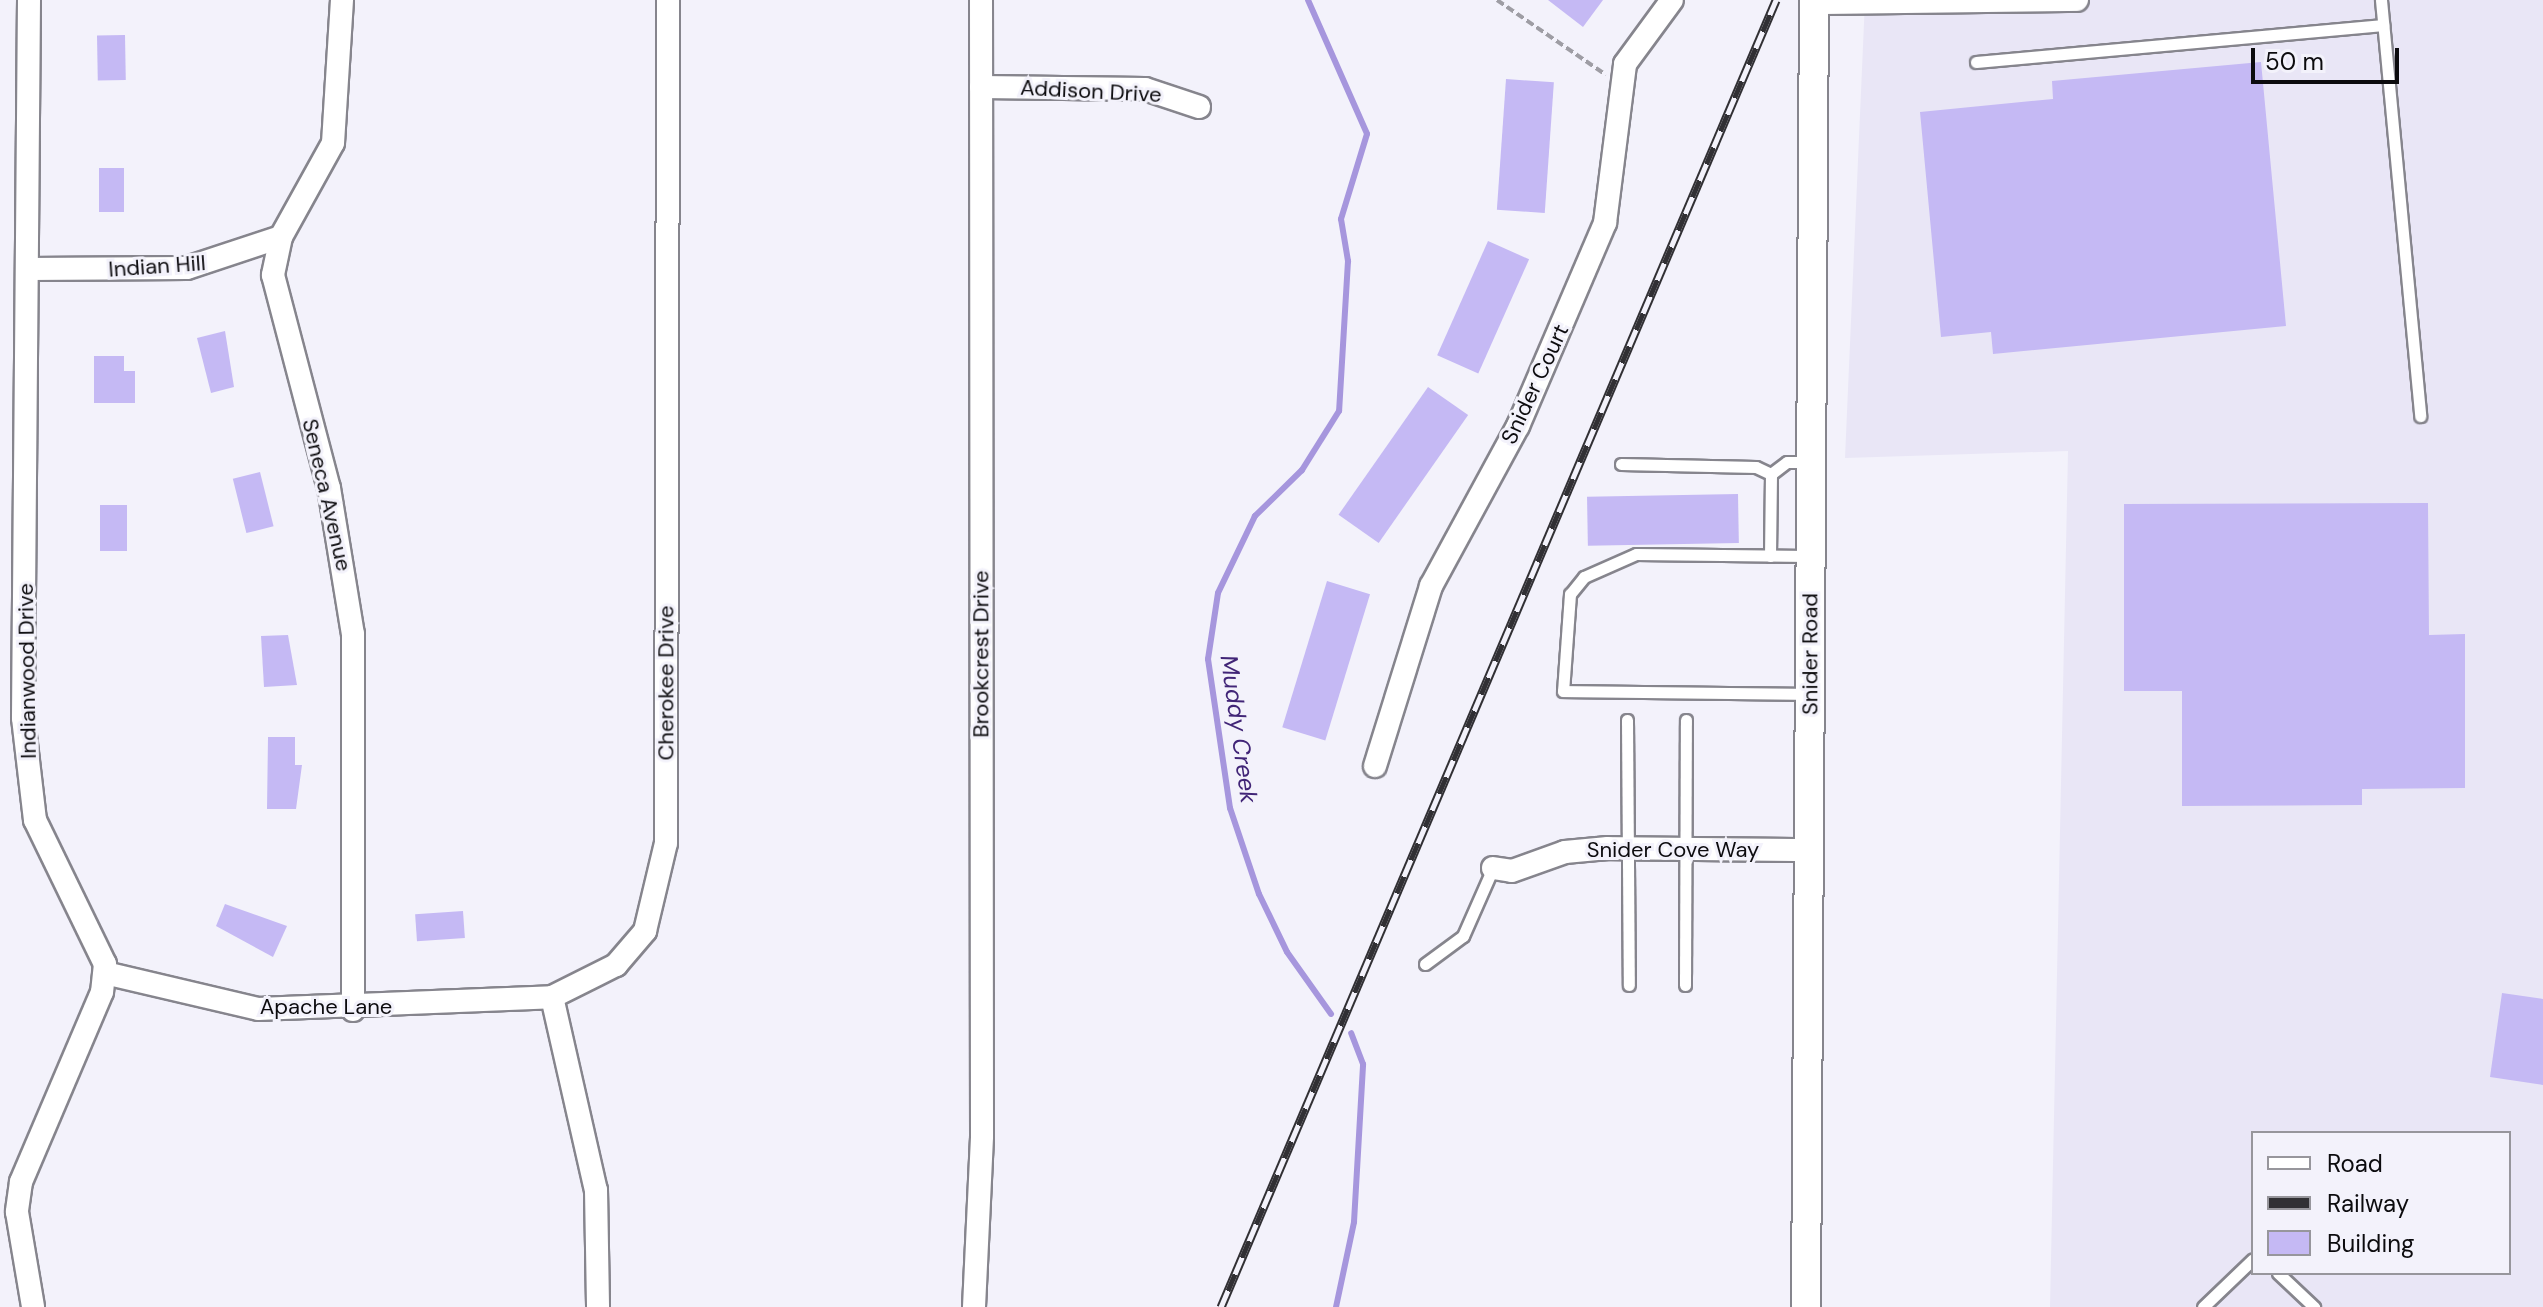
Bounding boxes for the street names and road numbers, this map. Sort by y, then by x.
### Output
street label: Addison Drive [1020,74,1162,108]
street label: Indian Hill [108,249,206,283]
street label: Snider Court [1496,320,1574,448]
street label: Seneca Avenue [297,416,357,574]
street label: Brookcrest Drive [968,570,994,738]
street label: Indianwood Drive [12,583,42,759]
street label: Snider Road [1797,593,1823,715]
street label: Cherokee Drive [653,606,679,760]
street label: Snider Cove Way [1587,837,1759,863]
street label: Apache Lane [260,994,392,1020]

